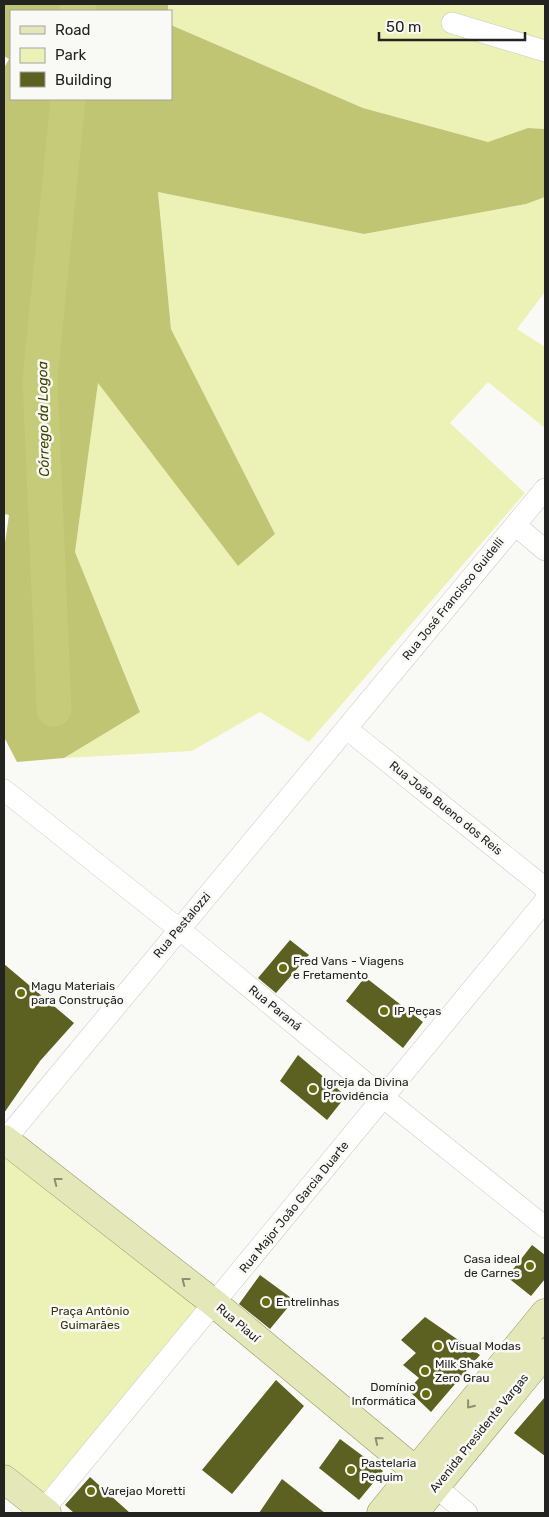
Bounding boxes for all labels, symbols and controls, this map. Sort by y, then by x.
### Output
legend [10,10,172,100]
scale bar [379,10,525,42]
text: 50 m [386,18,421,36]
text: Road [55,21,91,39]
text: Park [55,46,86,64]
text: Building [55,71,112,89]
water label: Córrego da Logoa [34,361,53,477]
street label: Rua José Francisco Guidelli [399,535,507,663]
street label: Rua João Bueno dos Reis [387,758,505,858]
street label: Rua Pestalozzi [151,889,214,961]
place label: Fred Vans - Viagens e Fretamento [293,954,404,982]
marker: Fred Vans - Viagens e Fretamento [277,962,289,974]
place label: Magu Materiais para Construção [31,979,124,1007]
street label: Rua Paraná [246,982,304,1034]
marker: Magu Materiais para Construção [15,987,27,999]
place label: IP Peças [394,1004,441,1018]
marker: IP Peças [378,1005,390,1017]
place label: Igreja da Divina Providência [323,1075,409,1103]
marker: Igreja da Divina Providência [307,1083,319,1095]
street label: Rua Major João Garcia Duarte [236,1138,352,1276]
one-way arrow [53,1178,63,1187]
place label: Casa ideal de Carnes [463,1252,520,1280]
marker: Casa ideal de Carnes [524,1260,536,1272]
one-way arrow [181,1278,191,1287]
place label: Entrelinhas [276,1295,339,1309]
marker: Entrelinhas [260,1296,272,1308]
street label: Rua Piauí [214,1301,263,1346]
park label: Praça Antônio Guimarães [51,1304,129,1332]
place label: Visual Modas [448,1339,521,1353]
marker: Visual Modas [432,1340,444,1352]
place label: Milk Shake Zero Grau [435,1357,494,1385]
marker: Milk Shake Zero Grau [419,1365,431,1377]
street label: Avenida Presidente Vargas [427,1371,531,1495]
place label: Domínio Informática [352,1380,416,1408]
marker: Domínio Informática [420,1388,432,1400]
one-way arrow [467,1399,476,1408]
one-way arrow [375,1436,384,1445]
place label: Pastelaria Pequim [361,1456,416,1484]
marker: Pastelaria Pequim [345,1464,357,1476]
place label: Varejao Moretti [101,1484,185,1498]
marker: Varejao Moretti [85,1485,97,1497]

